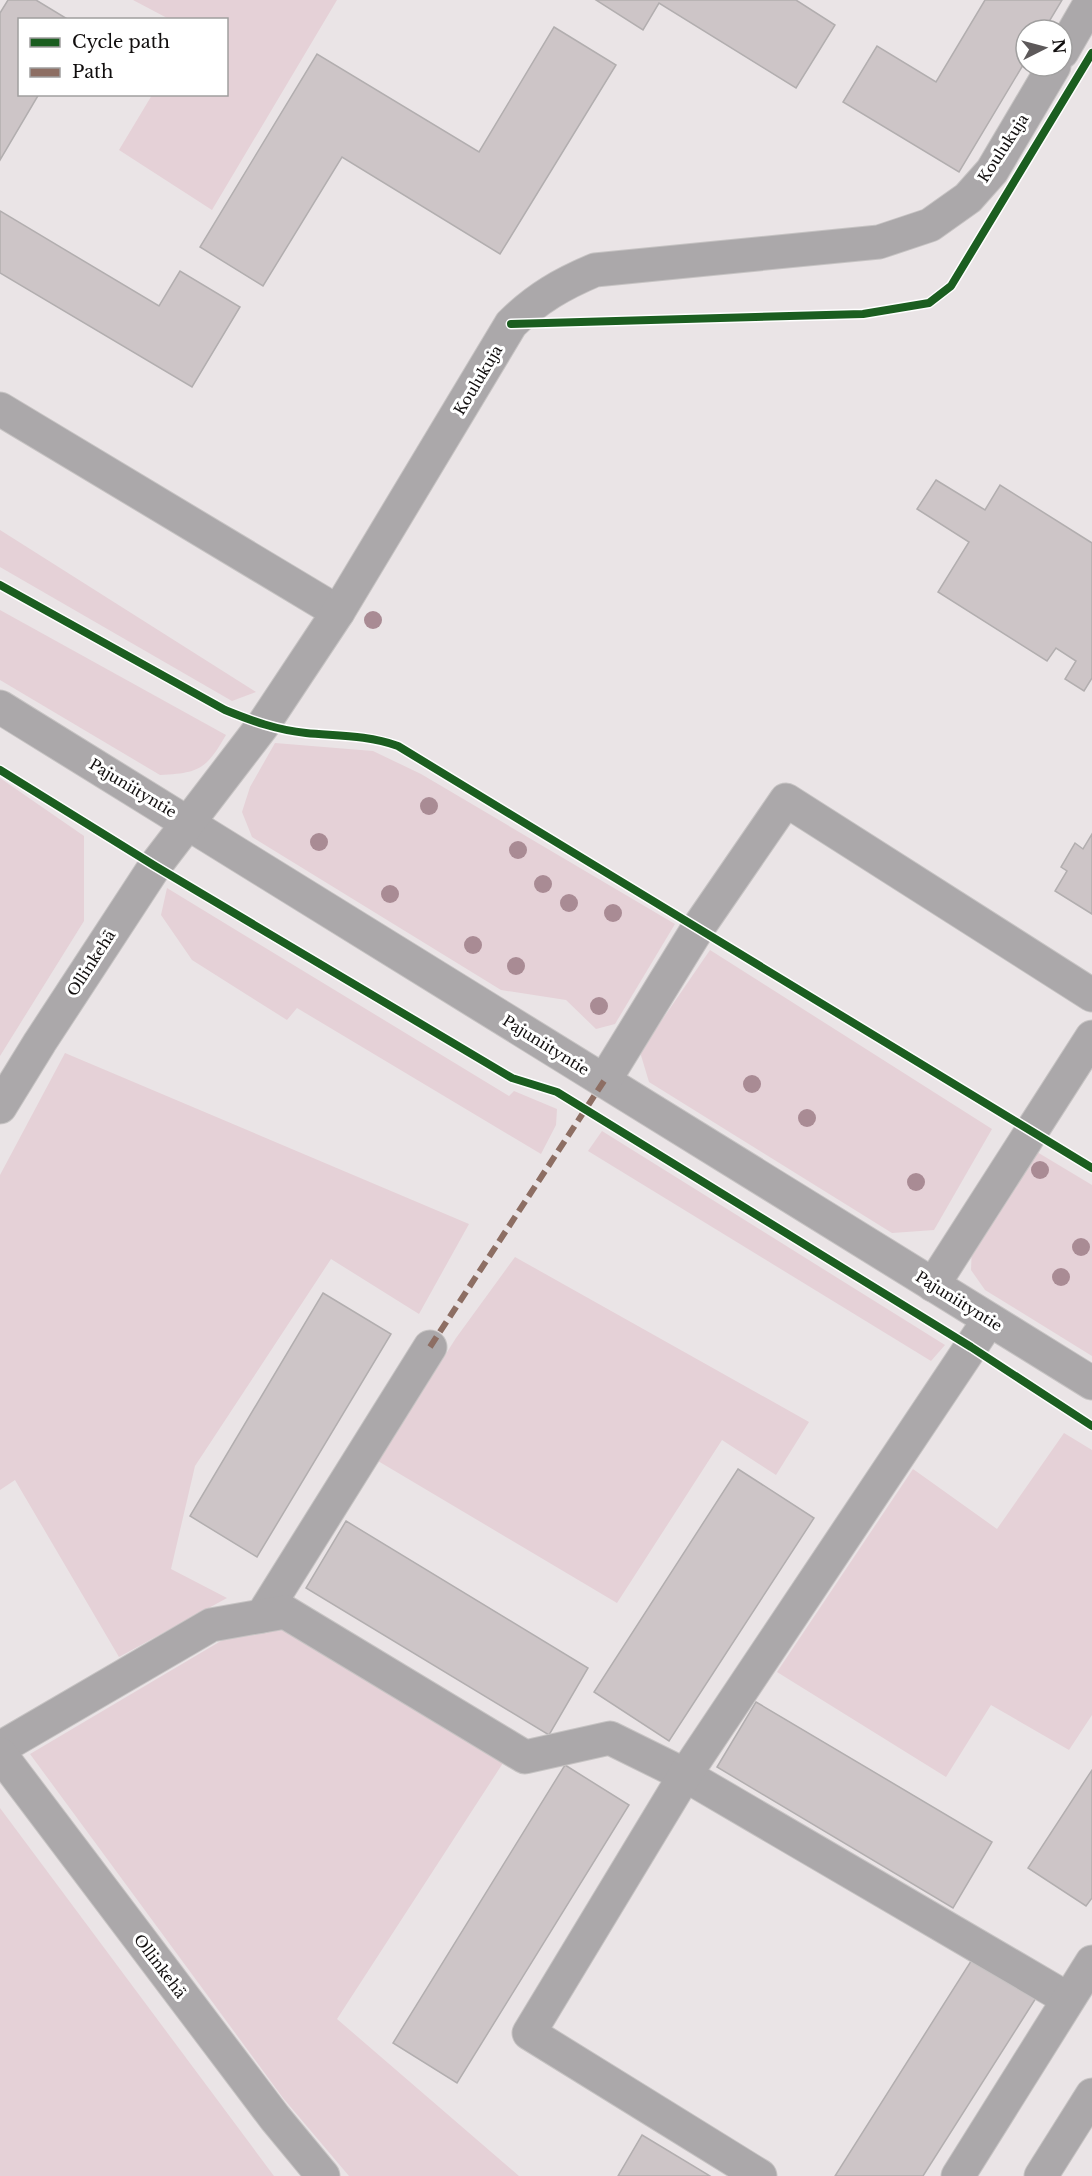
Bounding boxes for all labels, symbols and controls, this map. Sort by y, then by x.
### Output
legend [18,18,228,96]
north arrow [1014,18,1074,78]
text: Cycle path [72,31,170,53]
text: N [1048,38,1070,55]
text: Path [72,61,113,83]
street label: Koulukuja [974,109,1033,186]
street label: Koulukuja [450,341,507,418]
street label: Pajuniityntie [86,754,180,822]
street label: Ollinkehä [63,926,120,1000]
street label: Pajuniityntie [499,1011,593,1079]
street label: Pajuniityntie [912,1267,1006,1335]
street label: Ollinkehä [130,1930,191,2002]

